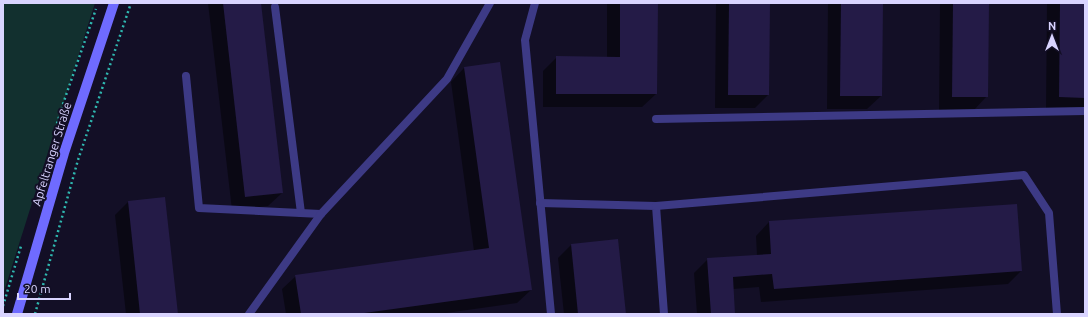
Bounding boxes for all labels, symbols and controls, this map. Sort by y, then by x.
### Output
north arrow [1032,16,1072,56]
text: N [1048,20,1056,32]
street label: Apfeltranger Straße [30,100,73,207]
scale bar [18,275,70,301]
text: 20 m [24,282,51,295]

